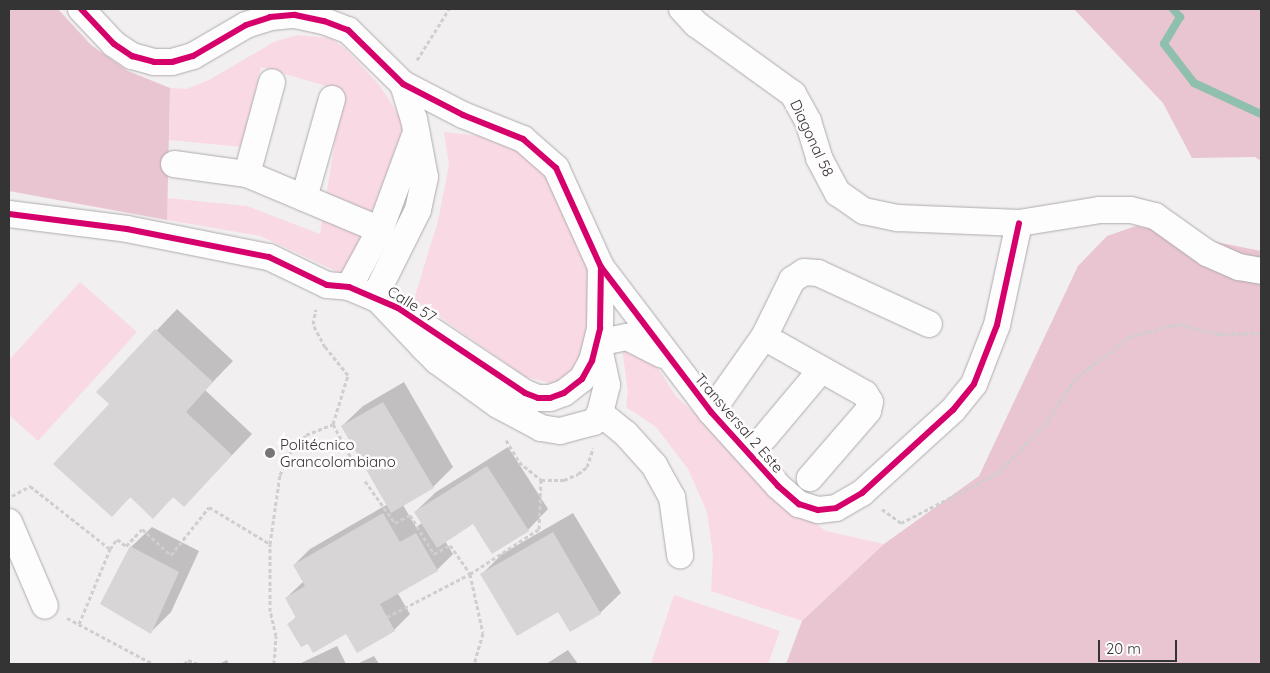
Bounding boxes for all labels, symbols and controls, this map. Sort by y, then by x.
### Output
street label: Diagonal 58 [786,97,838,179]
street label: Calle 57 [384,282,440,326]
street label: Transversal 2 Este [691,370,787,476]
place label: Politécnico Grancolombiano [280,435,396,470]
marker: Politécnico Grancolombiano [264,447,276,459]
scale bar [1100,630,1179,662]
text: 20 m [1106,639,1141,658]

